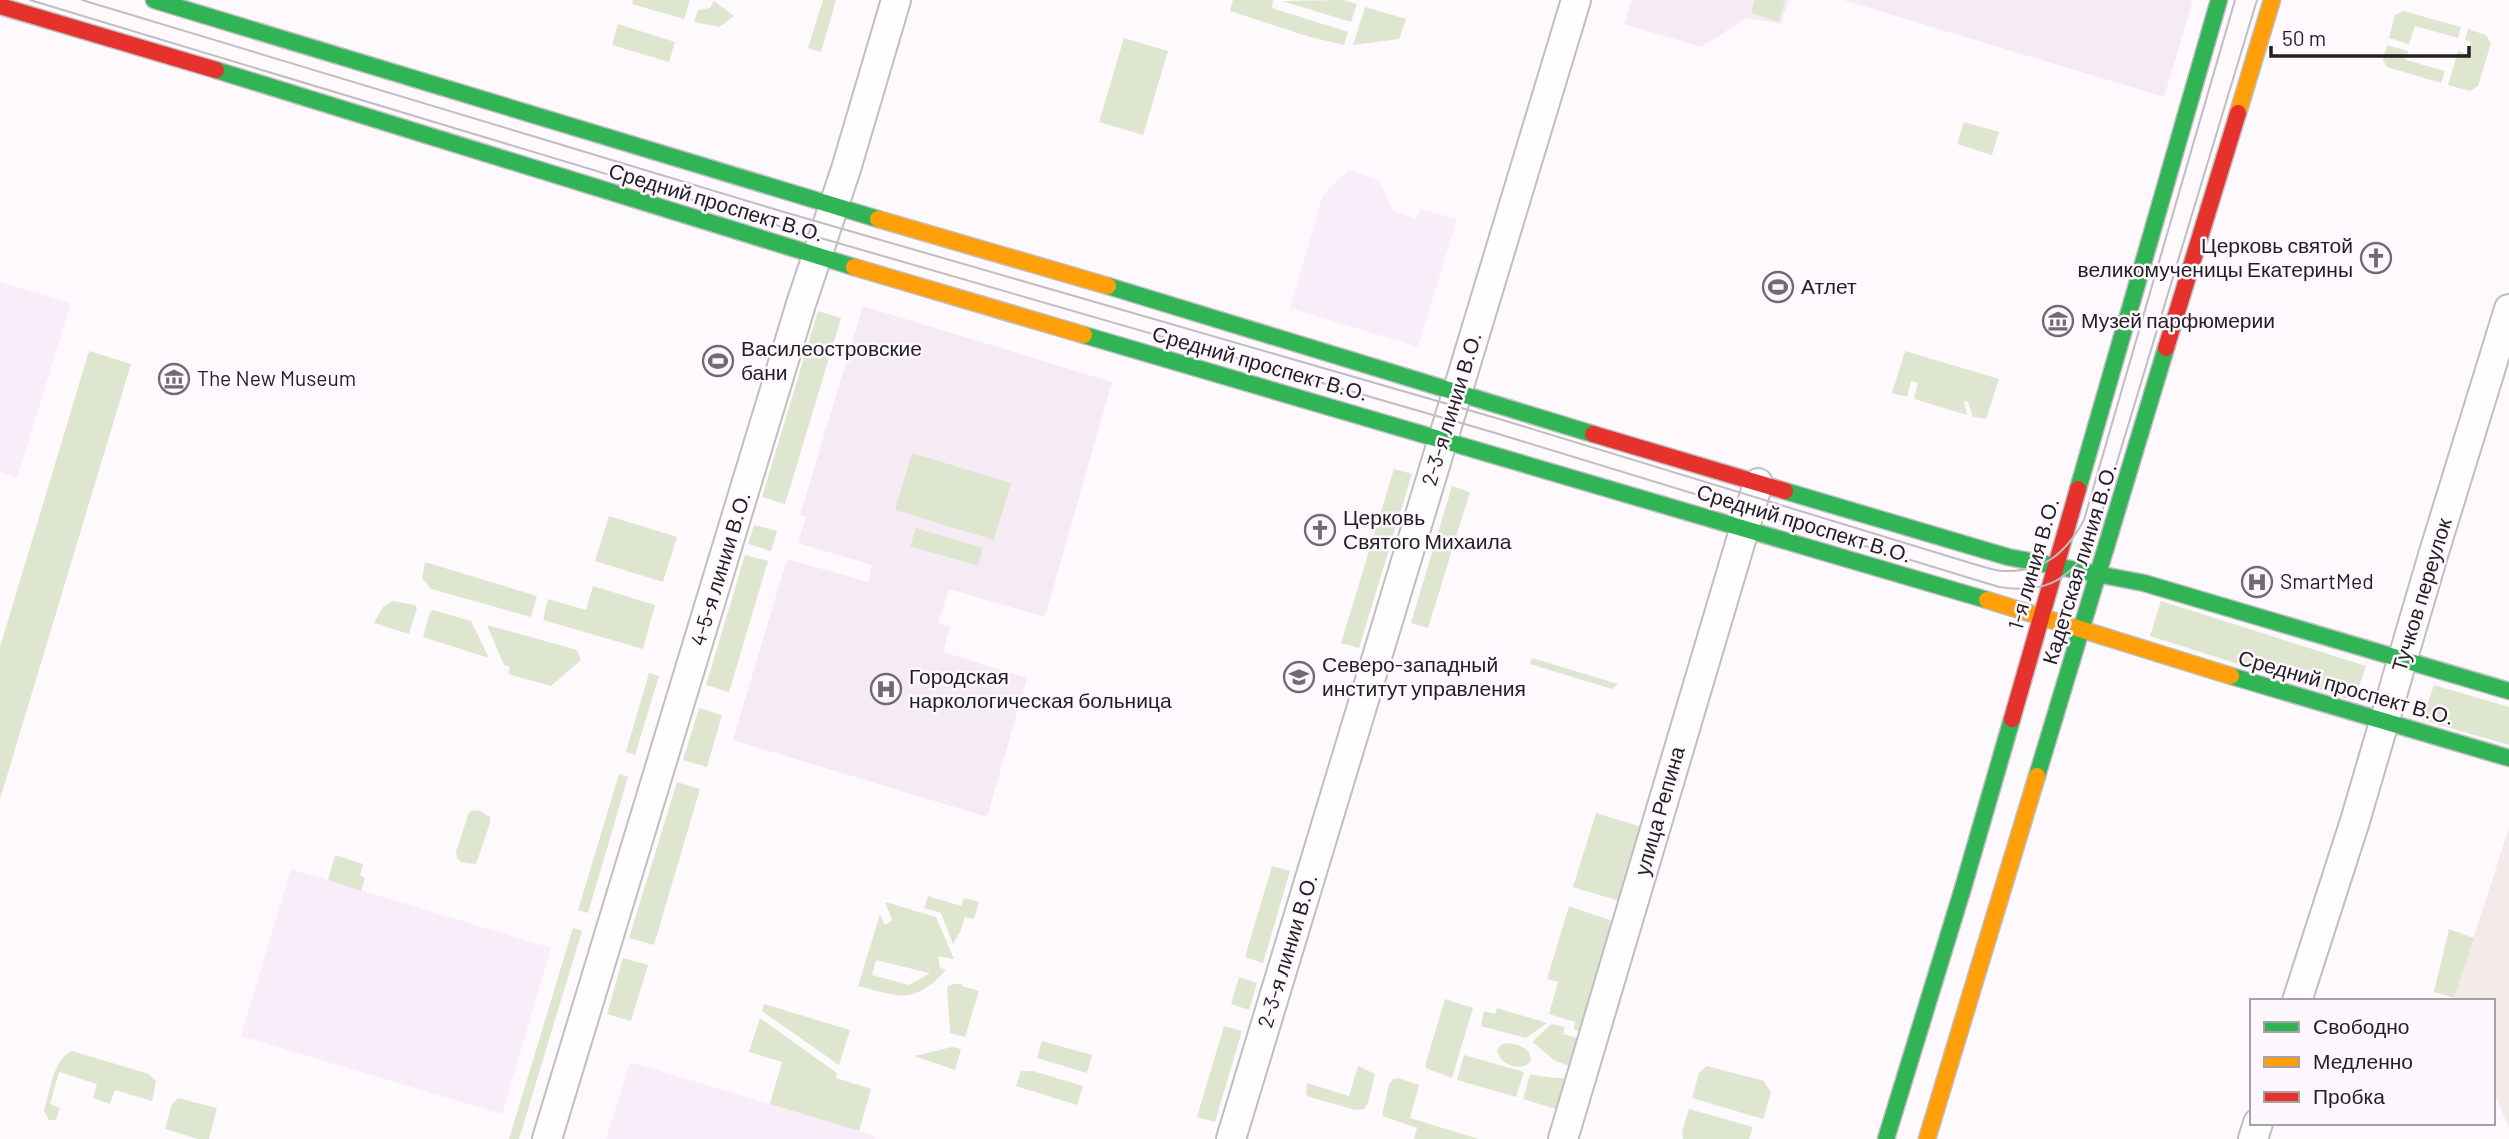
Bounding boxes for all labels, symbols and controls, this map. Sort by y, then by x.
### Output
scale bar [2271,14,2469,58]
text: 50 m [2282,25,2326,50]
street label: Средний проспект В.О. [606,157,827,246]
place label: Церковь святой великомученицы Екатерины [2078,232,2353,281]
church icon: Церковь святой великомученицы Екатерины [2359,241,2393,275]
sports icon: Атлет [1761,270,1795,304]
place label: Атлет [1801,273,1857,298]
museum icon: Музей парфюмерии [2041,304,2075,338]
place label: Музей парфюмерии [2081,307,2275,332]
street label: Средний проспект В.О. [1150,320,1371,405]
street label: 2-3-я линии В.О. [1415,329,1486,488]
place label: Василеостровские бани [741,335,922,384]
sports icon: Василеостровские бани [701,344,735,378]
museum icon: The New Museum [157,362,191,396]
place label: The New Museum [197,365,356,390]
street label: Кадетская линия В.О. [2036,460,2121,667]
street label: Средний проспект В.О. [1694,478,1915,567]
street label: 4-5-я линии В.О. [684,489,755,649]
street label: 1-я линия В.О. [2002,495,2063,632]
place label: Церковь Святого Михаила [1343,504,1512,553]
church icon: Церковь Святого Михаила [1303,513,1337,547]
street label: Тучков переулок [2385,514,2456,674]
hospital icon: SmartMed [2240,565,2274,599]
place label: SmartMed [2280,568,2374,593]
street label: Средний проспект В.О. [2236,644,2457,729]
place label: Северо-западный институт управления [1322,651,1526,700]
school or university icon: Северо-западный институт управления [1282,660,1316,694]
place label: Городская наркологическая больница [909,663,1172,712]
hospital icon: Городская наркологическая больница [869,672,903,706]
street label: улица Репина [1628,743,1689,878]
street label: 2-3-я линии В.О. [1251,871,1322,1030]
legend [2250,999,2495,1125]
text: Свободно [2313,1013,2410,1038]
text: Медленно [2313,1048,2413,1073]
text: Пробка [2313,1083,2385,1108]

